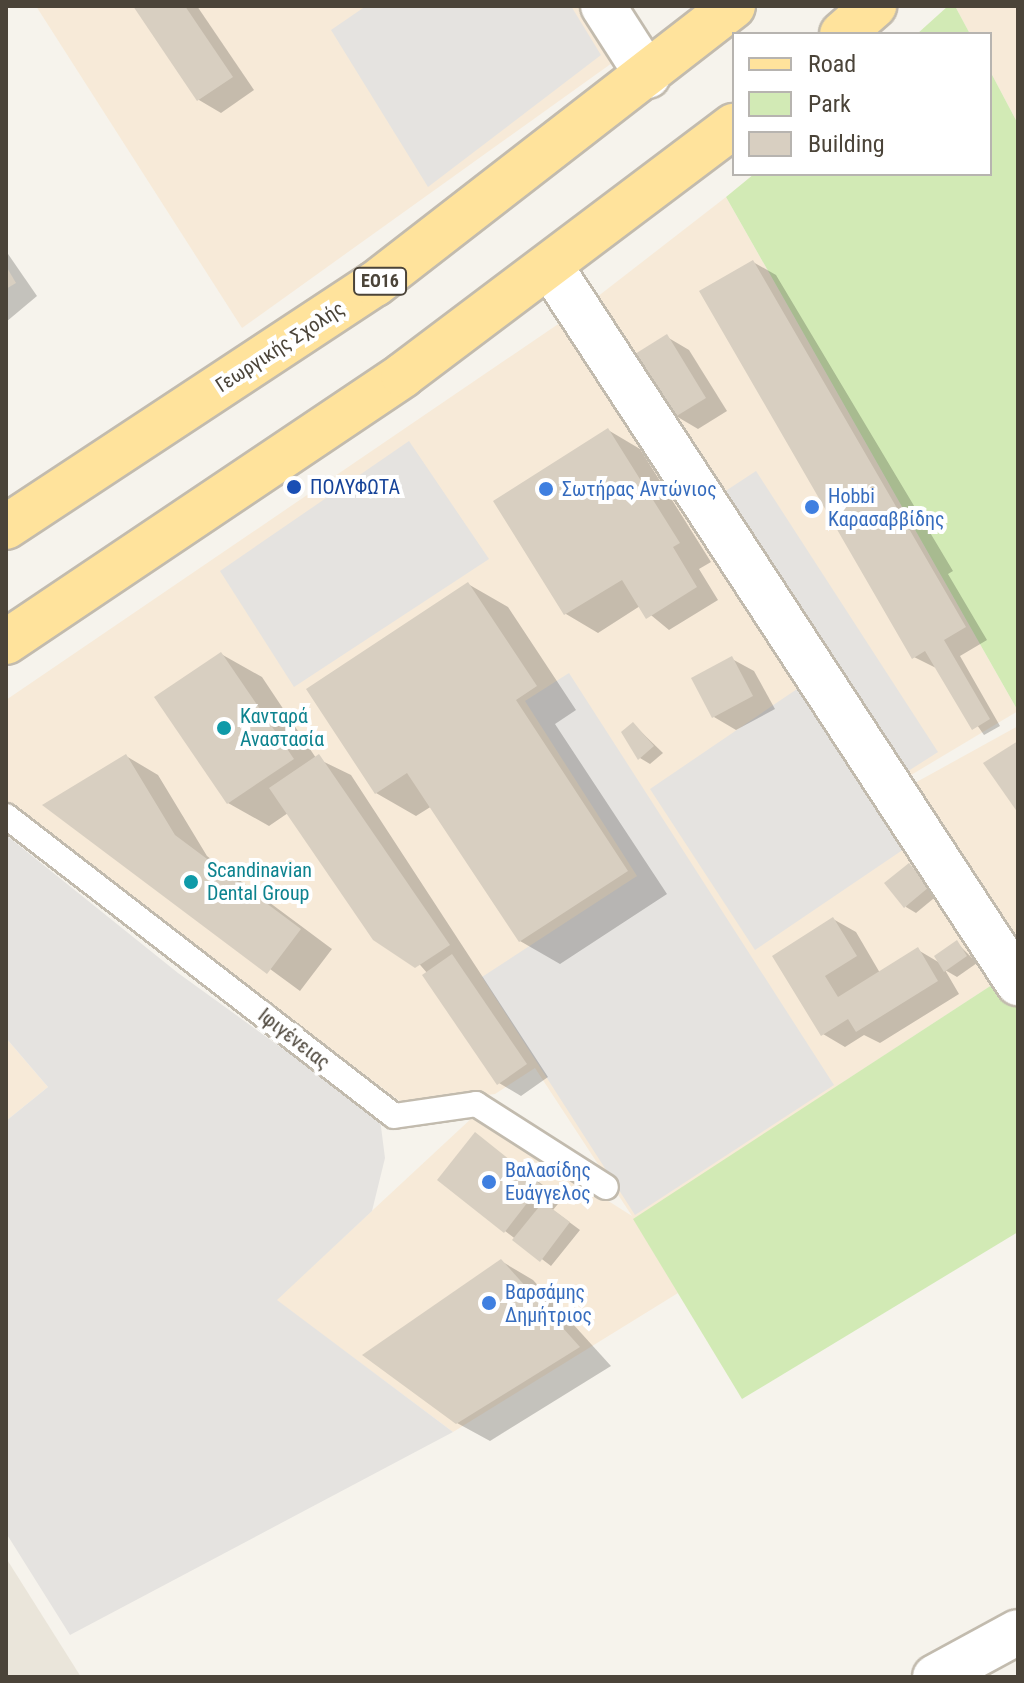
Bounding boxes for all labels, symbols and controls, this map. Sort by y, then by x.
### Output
legend [732,32,992,176]
text: Road [808,50,856,78]
text: Park [808,90,851,118]
text: Building [808,130,885,158]
road number: ΕΟ16 [352,267,408,295]
street label: Γεωργικής Σχολής [211,296,349,398]
place label: ΠΟΛΥΦΩΤΑ [310,475,400,499]
place label: Σωτήρας Αντώνιος [562,477,717,501]
marker: ΠΟΛΥΦΩΤΑ [285,478,303,496]
marker: Σωτήρας Αντώνιος [537,480,555,498]
place label: Hobbi Καρασαββίδης [828,484,944,531]
marker: Hobbi Καρασαββίδης [803,498,821,516]
place label: Κανταρά Αναστασία [240,704,324,751]
marker: Κανταρά Αναστασία [215,719,233,737]
place label: Scandinavian Dental Group [207,858,312,905]
marker: Scandinavian Dental Group [182,873,200,891]
street label: Ιφιγένειας [253,1004,335,1074]
place label: Βαλασίδης Ευάγγελος [505,1158,591,1205]
marker: Βαλασίδης Ευάγγελος [480,1173,498,1191]
place label: Βαρσάμης Δημήτριος [505,1280,592,1327]
marker: Βαρσάμης Δημήτριος [480,1294,498,1312]

